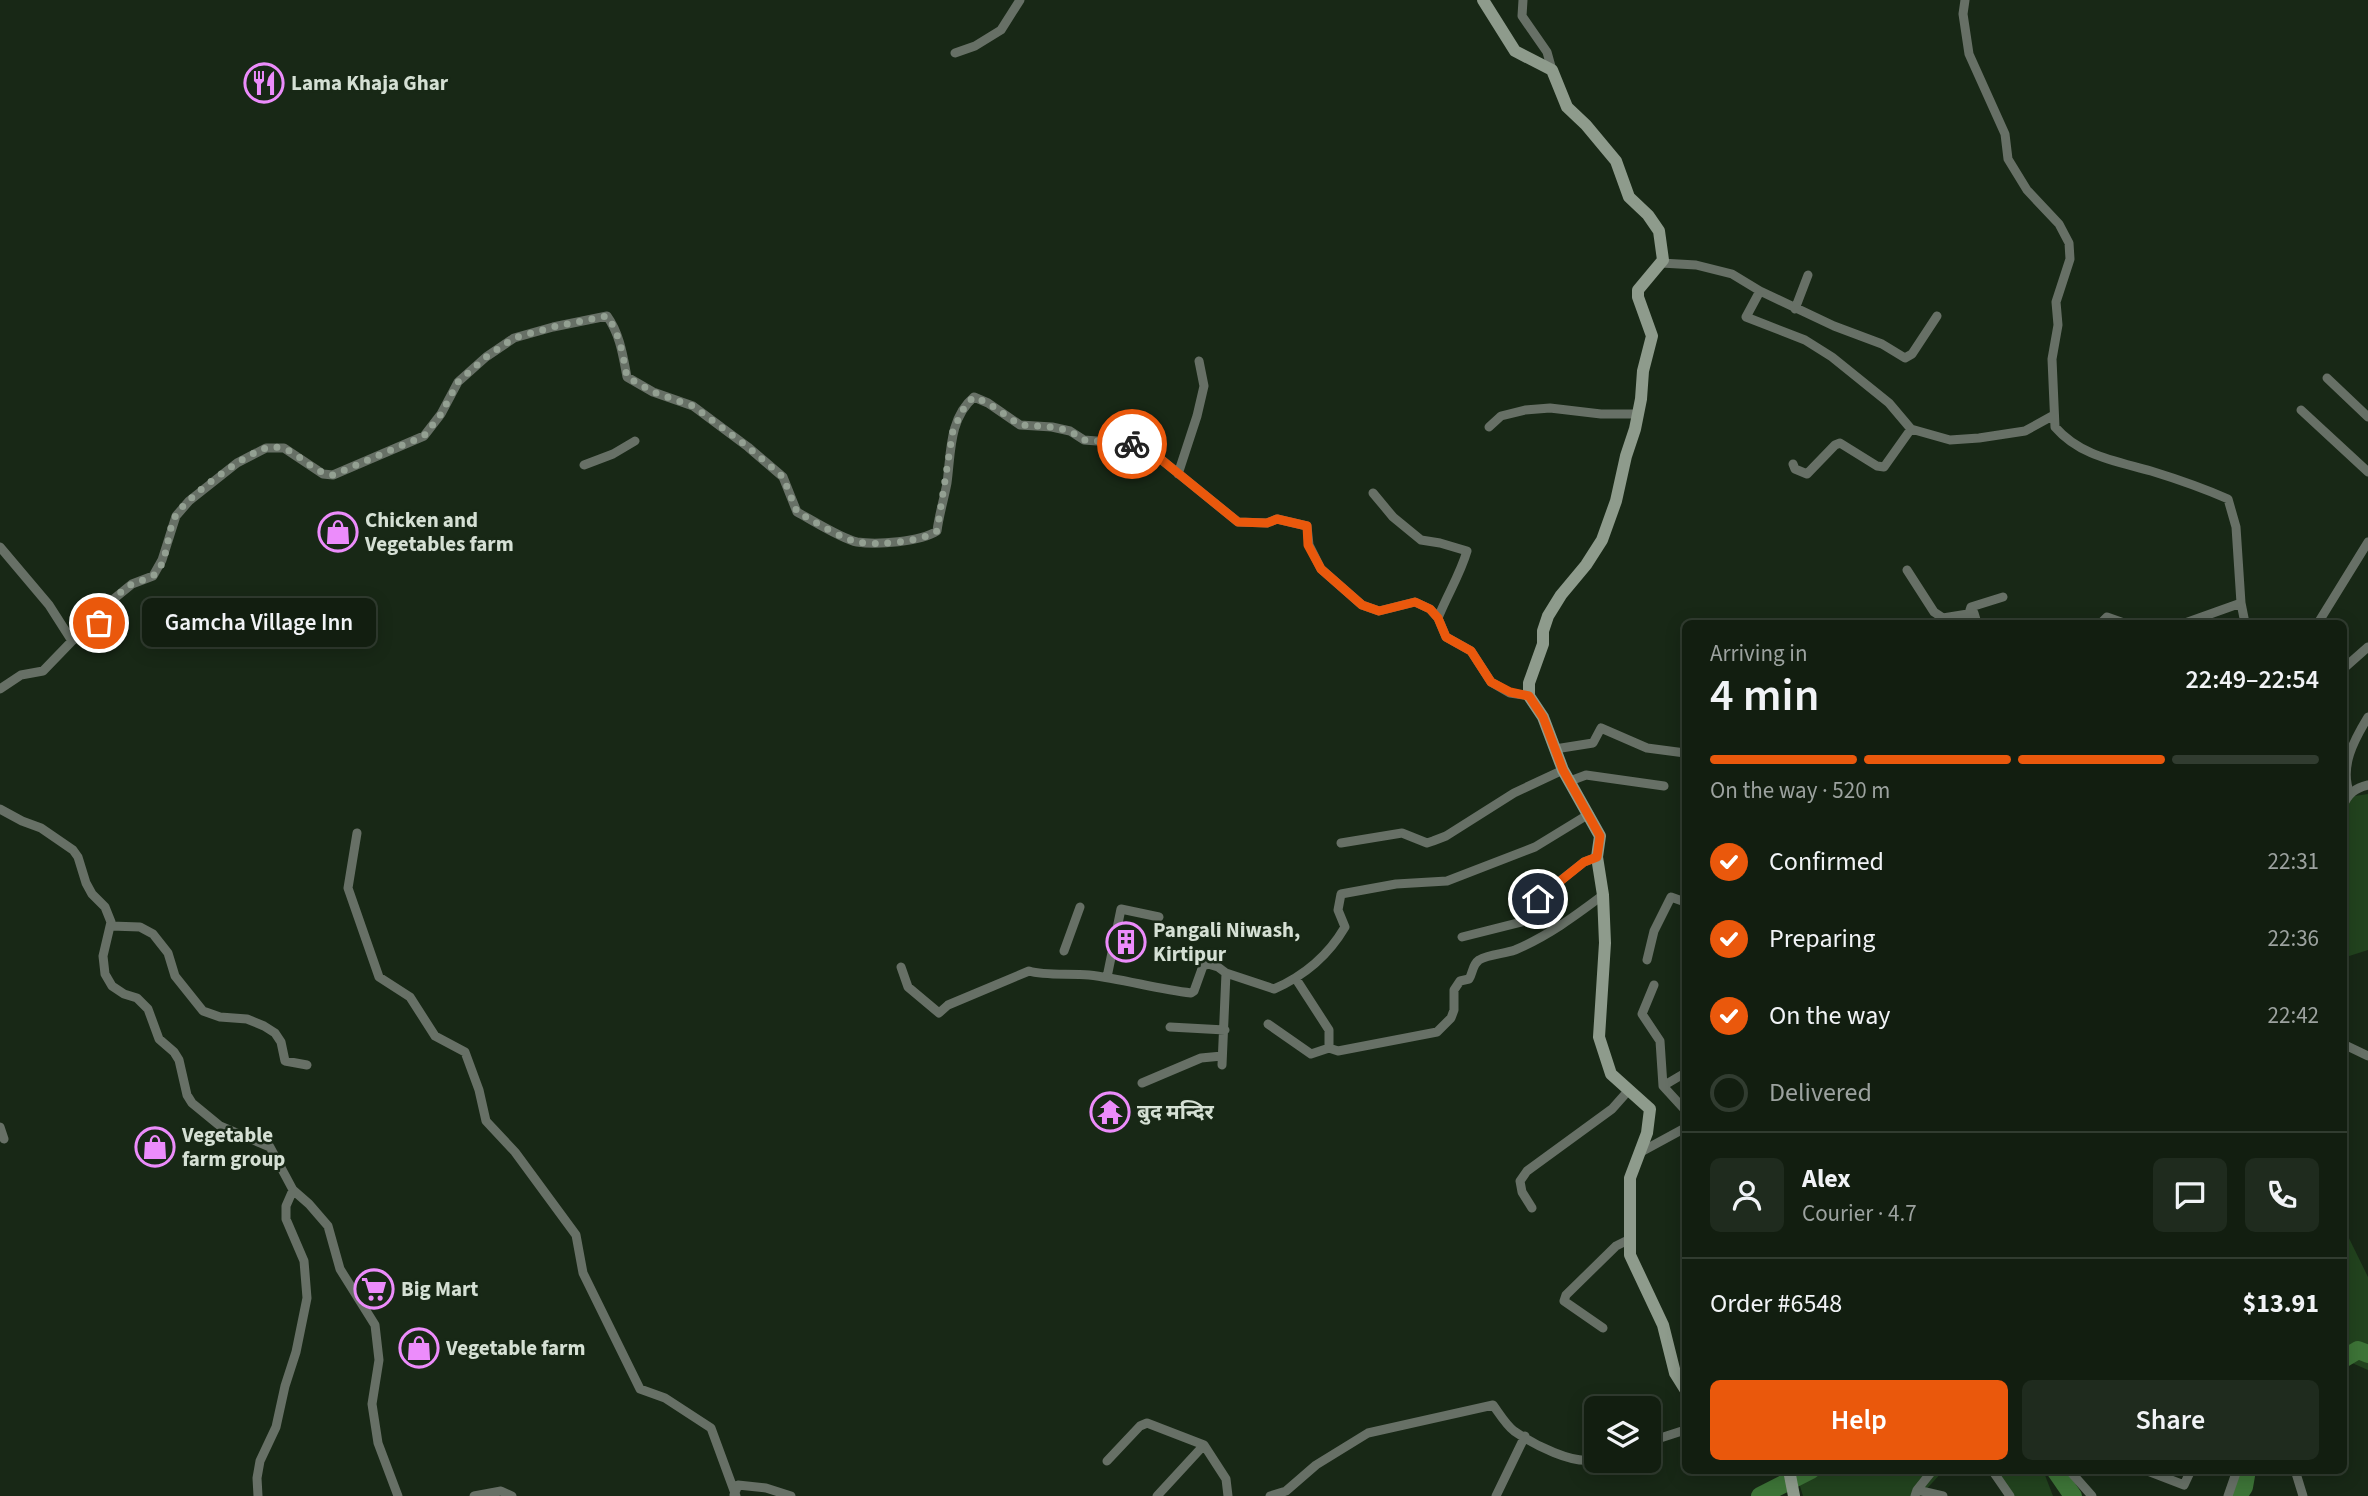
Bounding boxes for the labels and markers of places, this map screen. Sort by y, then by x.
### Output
restaurant icon: Lama Khaja Ghar [243,62,285,104]
place label: Lama Khaja Ghar [291,68,449,98]
place label: Chicken and Vegetables farm [364,505,514,559]
shop icon: Chicken and Vegetables farm [317,511,359,553]
pin [69,593,129,653]
callout: Gamcha Village Inn [141,598,376,648]
pin [1508,869,1568,929]
place label: Pangali Niwash, Kirtipur [1153,915,1300,969]
building icon: Pangali Niwash, Kirtipur [1105,921,1147,963]
temple icon: बुद मन्दिर [1089,1091,1131,1133]
place label: बुद मन्दिर [1137,1097,1215,1127]
place label: Vegetable farm group [181,1120,285,1174]
shop icon: Vegetable farm group [134,1126,176,1168]
supermarket icon: Big Mart [353,1268,395,1310]
place label: Big Mart [401,1274,478,1304]
shop icon: Vegetable farm [398,1327,440,1369]
place label: Vegetable farm [445,1333,585,1363]

